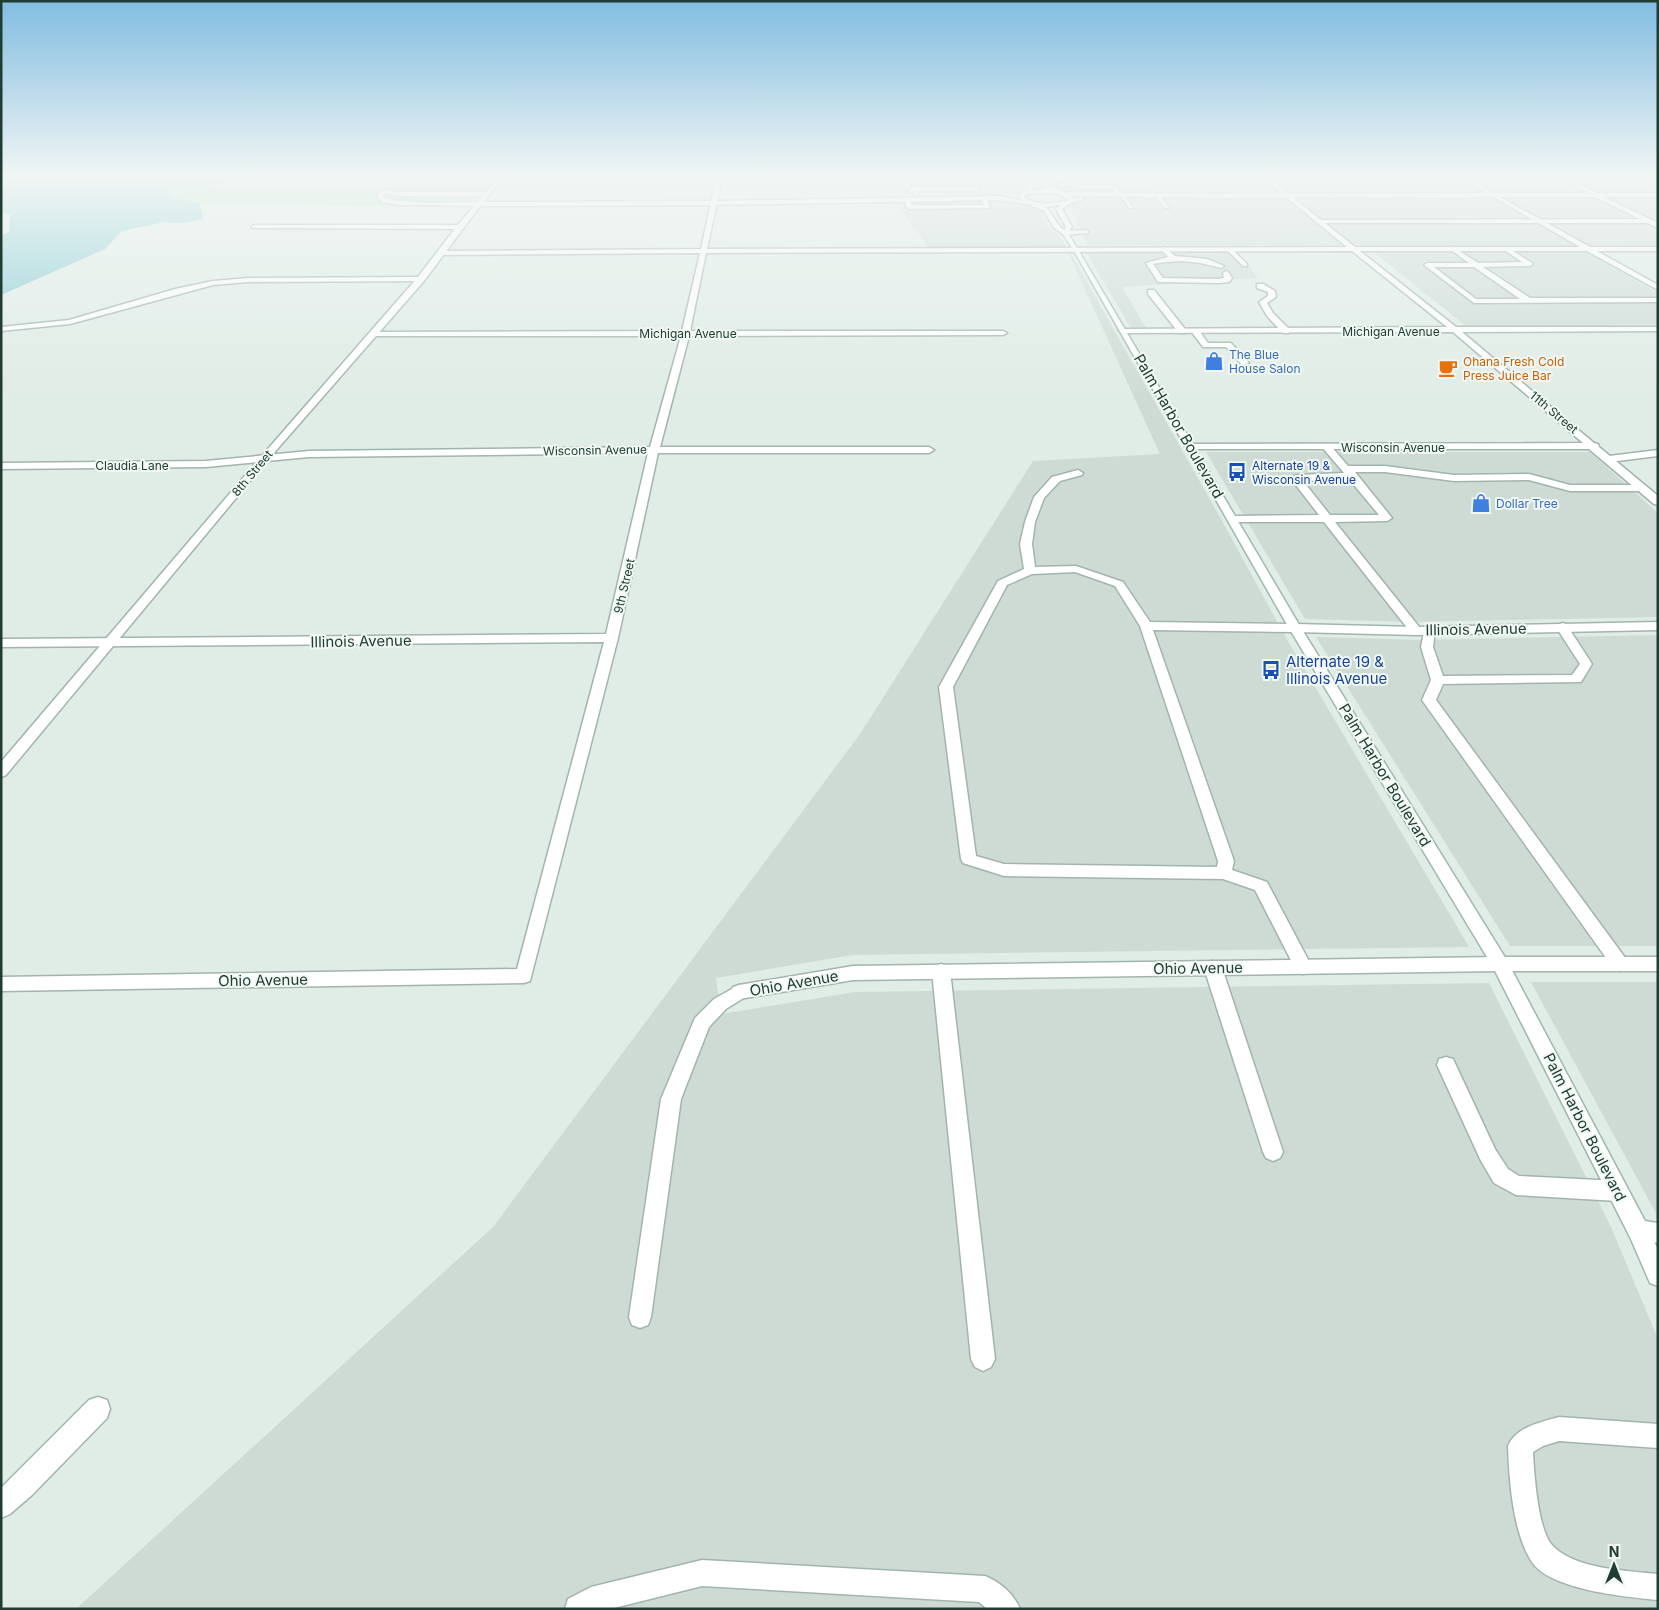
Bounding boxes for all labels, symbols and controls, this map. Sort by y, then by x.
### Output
street label: Michigan Avenue [1342,324,1440,339]
street label: Michigan Avenue [639,326,737,341]
place label: The Blue House Salon [1229,347,1301,376]
street label: Palm Harbor Boulevard [1130,350,1228,502]
shop icon: The Blue House Salon [1203,350,1225,372]
place label: Ohana Fresh Cold Press Juice Bar [1463,354,1564,383]
cafe icon: Ohana Fresh Cold Press Juice Bar [1437,357,1459,379]
street label: 11th Street [1527,388,1581,436]
street label: Wisconsin Avenue [1341,440,1445,455]
street label: Wisconsin Avenue [543,442,647,458]
street label: 8th Street [228,447,276,499]
street label: Claudia Lane [95,458,169,473]
place label: Alternate 19 & Wisconsin Avenue [1252,458,1356,487]
bus stop icon: Alternate 19 & Wisconsin Avenue [1226,461,1248,483]
shop icon: Dollar Tree [1470,492,1492,514]
place label: Dollar Tree [1496,496,1558,511]
street label: 9th Street [610,557,638,615]
street label: Illinois Avenue [1425,619,1527,639]
street label: Illinois Avenue [310,631,412,651]
place label: Alternate 19 & Illinois Avenue [1286,652,1387,688]
bus stop icon: Alternate 19 & Illinois Avenue [1260,659,1282,681]
street label: Palm Harbor Boulevard [1335,700,1435,850]
street label: Ohio Avenue [1153,958,1243,978]
street label: Ohio Avenue [748,966,840,1000]
street label: Ohio Avenue [218,970,308,990]
street label: Palm Harbor Boulevard [1539,1050,1631,1204]
north arrow [1589,1540,1639,1590]
text: N [1609,1543,1619,1560]

